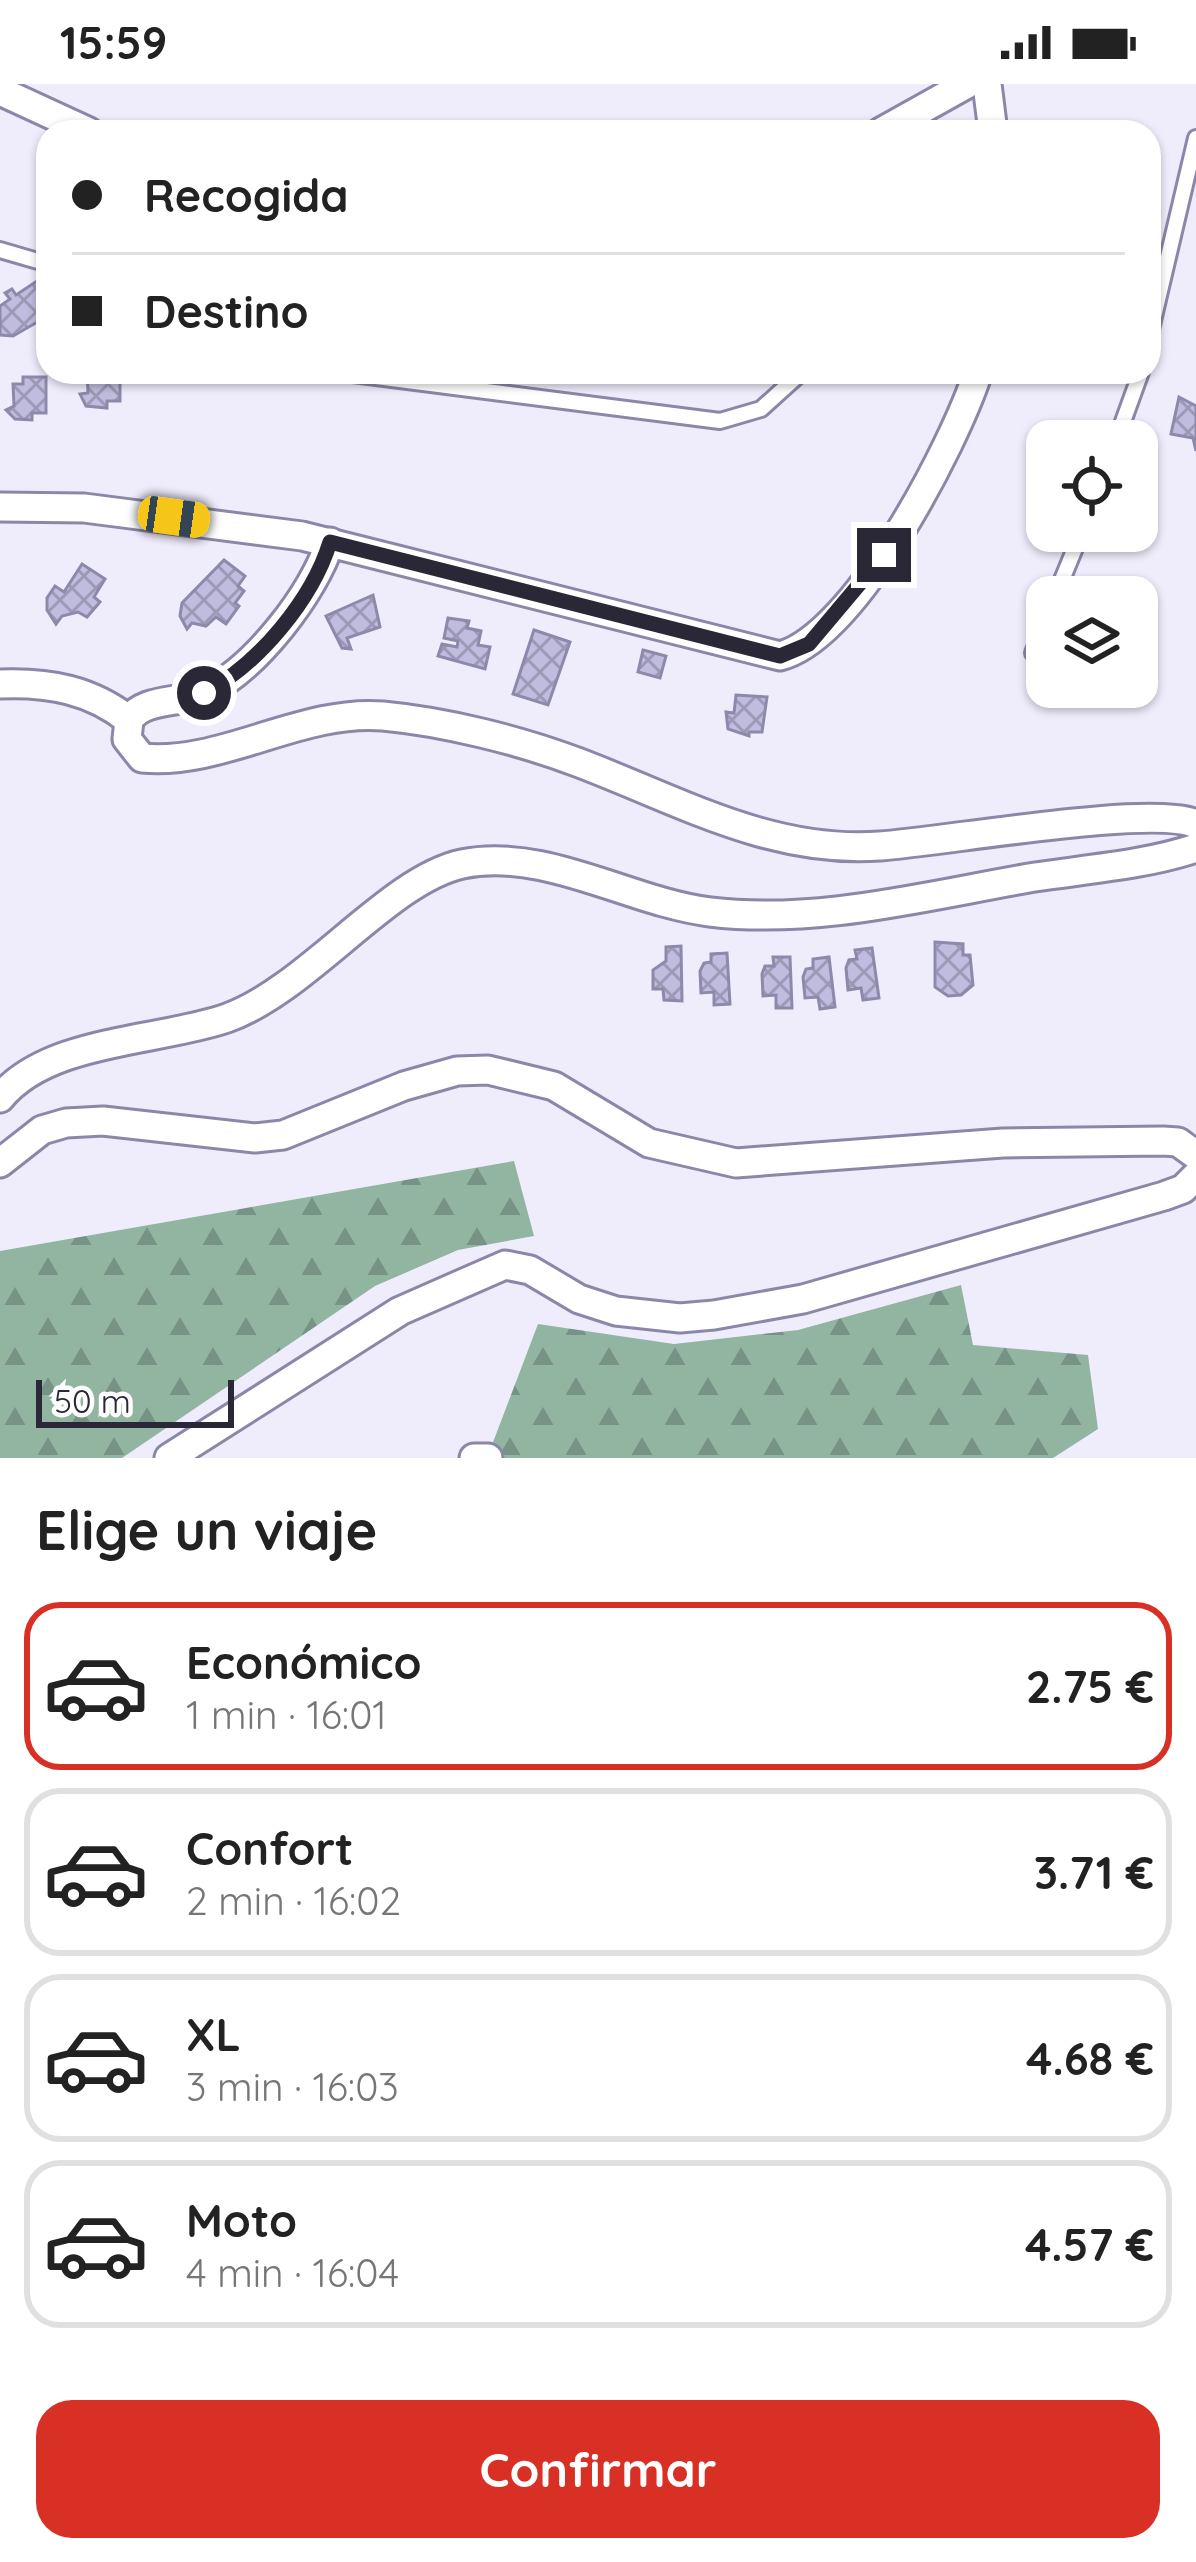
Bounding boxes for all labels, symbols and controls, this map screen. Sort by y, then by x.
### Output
text: 15:59 [60,14,167,70]
text: Recogida [144,167,349,223]
text: Destino [144,283,309,339]
map controls [1026,420,1158,708]
button: locate [1026,420,1158,552]
car [136,494,212,540]
route end [857,528,911,582]
button: layers [1026,576,1158,708]
route start [177,666,231,720]
scale bar [36,1374,234,1427]
text: 50 m [54,1380,131,1421]
text: Elige un viaje [36,1496,377,1564]
icon: car [42,1632,150,1740]
text: Económico [186,1634,422,1690]
text: 2.75 € [1026,1658,1154,1714]
text: 1 min · 16:01 [186,1690,387,1739]
icon: car [42,1818,150,1926]
text: Confort [186,1820,353,1876]
text: 3.71 € [1034,1844,1154,1900]
text: 2 min · 16:02 [186,1876,401,1925]
icon: car [42,2004,150,2112]
text: XL [186,2006,241,2062]
text: 4.68 € [1026,2030,1154,2086]
text: 3 min · 16:03 [186,2062,399,2111]
icon: car [42,2190,150,2298]
text: Moto [186,2192,297,2248]
text: 4.57 € [1025,2216,1154,2272]
text: 4 min · 16:04 [186,2248,399,2297]
button: Confirmar [36,2400,1160,2538]

